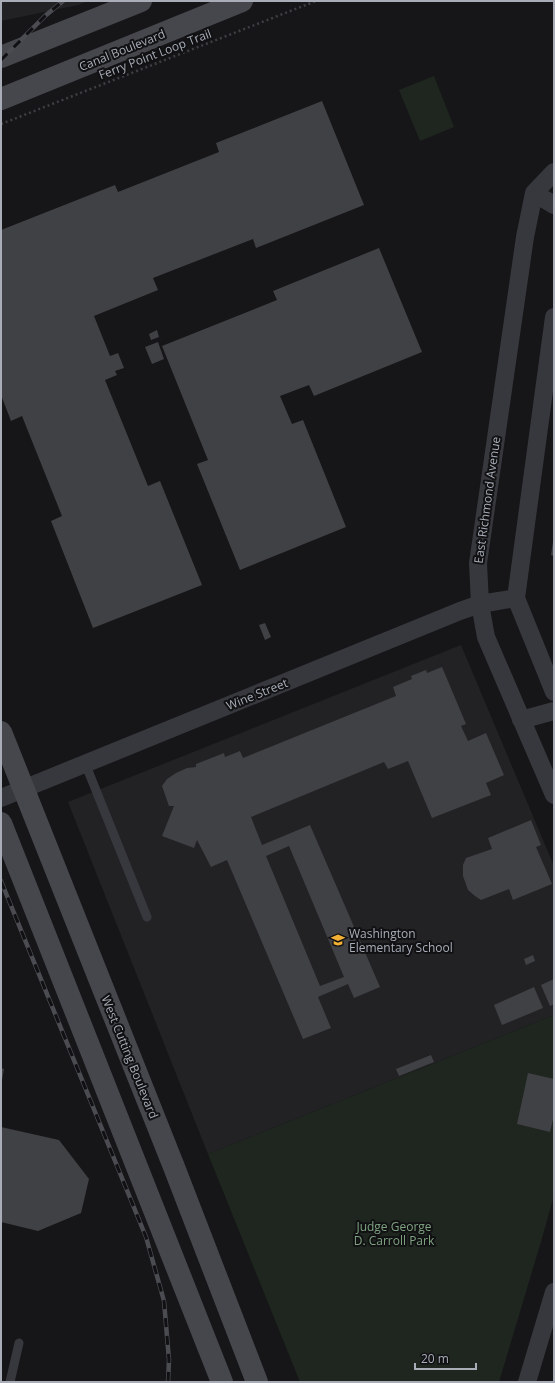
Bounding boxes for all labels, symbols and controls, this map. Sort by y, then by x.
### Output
street label: Canal Boulevard [76,25,168,75]
street label: Ferry Point Loop Trail [96,25,214,83]
street label: East Richmond Avenue [470,435,504,565]
street label: Wine Street [224,674,290,714]
place label: Washington Elementary School [349,925,453,956]
school or university icon: Washington Elementary School [330,932,346,948]
street label: West Cutting Boulevard [98,993,162,1121]
park label: Judge George D. Carroll Park [354,1218,435,1249]
scale bar [415,1345,476,1371]
text: 20 m [421,1350,449,1367]

